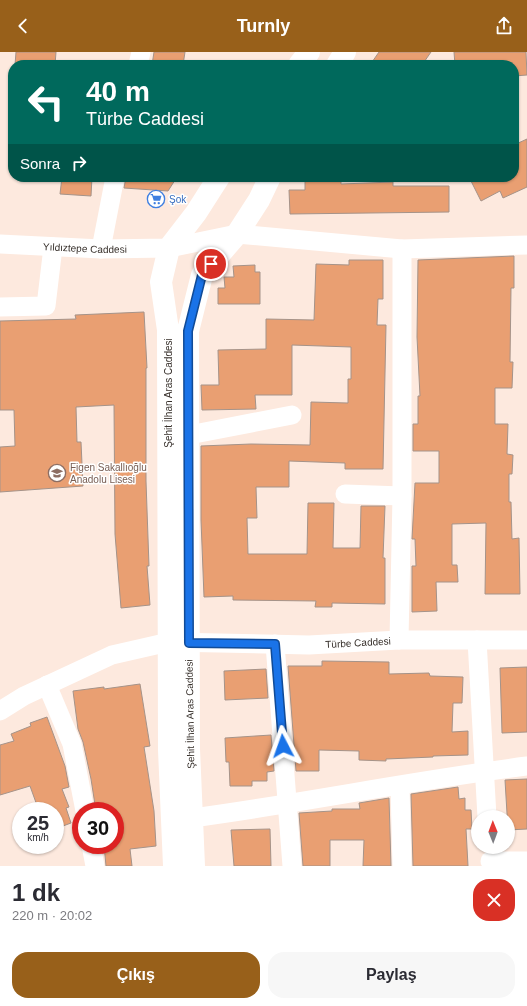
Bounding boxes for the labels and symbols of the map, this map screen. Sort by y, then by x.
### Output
supermarket icon: Şok [146,189,166,209]
place label: Şok [169,194,187,205]
street label: Yıldıztepe Caddesi [43,241,127,255]
pin [194,247,228,281]
street label: Şehit İlhan Aras Caddesi [162,338,174,448]
place label: Figen Sakallıoğlu Anadolu Lisesi [70,462,147,485]
school or university icon: Figen Sakallıoğlu Anadolu Lisesi [47,463,67,483]
street label: Türbe Caddesi [325,635,391,650]
street label: Şehit İlhan Aras Caddesi [183,659,196,769]
position arrow [262,725,304,767]
speed limit sign: 30 [72,802,124,854]
north arrow [471,810,515,854]

